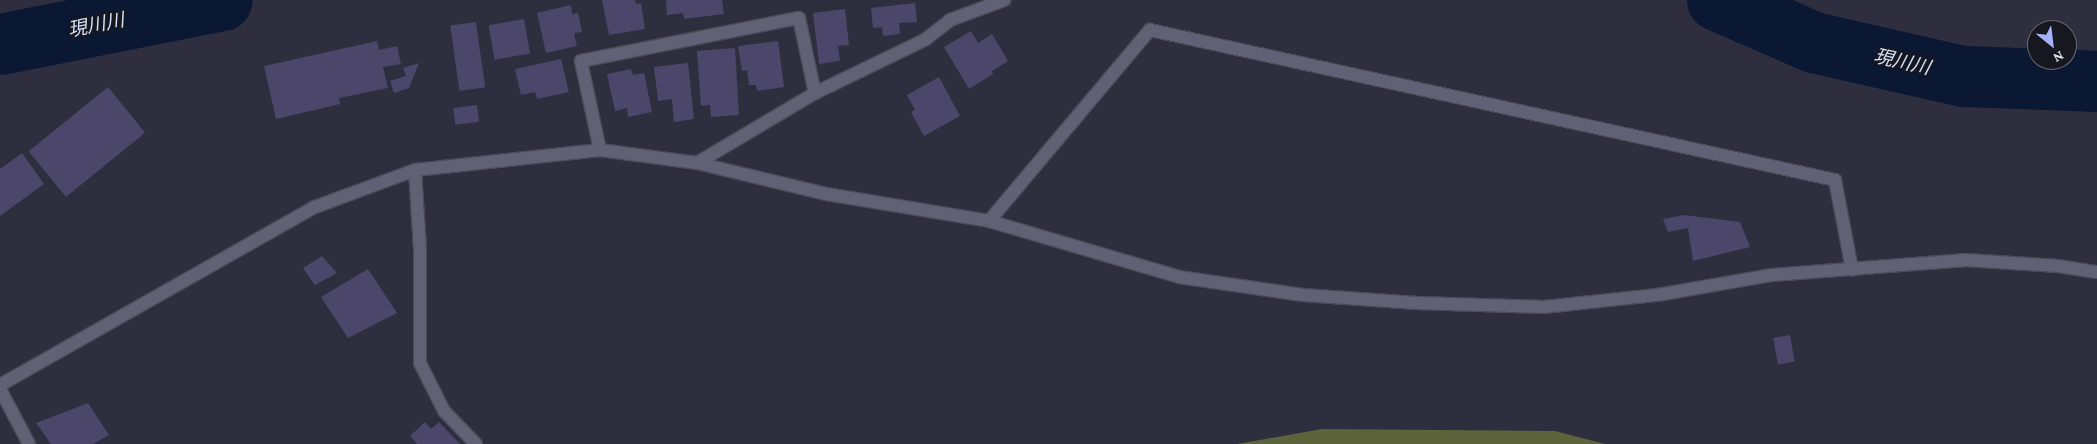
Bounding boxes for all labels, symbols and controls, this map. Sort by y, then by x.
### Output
water label: 現川川 [66,8,126,42]
north arrow [2027,20,2077,70]
water label: 現川川 [1872,44,1932,80]
text: N [2051,48,2067,67]

